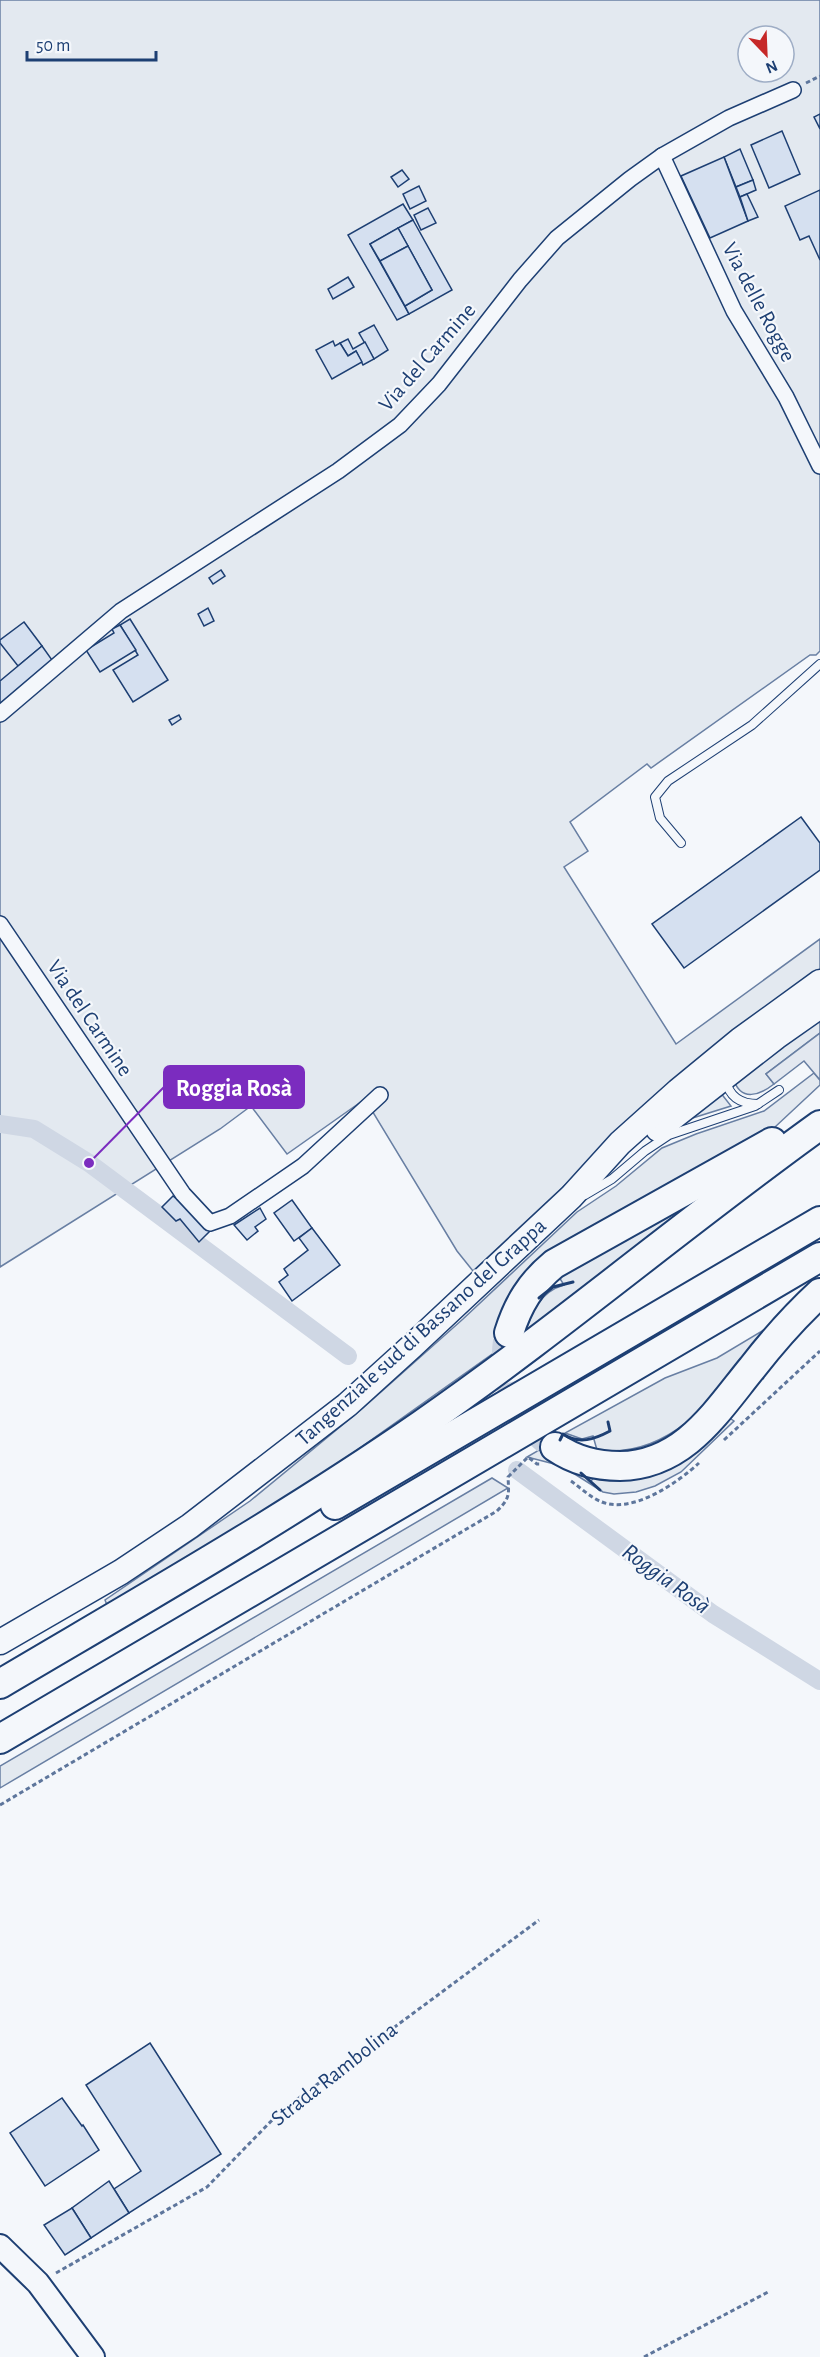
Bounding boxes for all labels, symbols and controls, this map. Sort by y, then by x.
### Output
scale bar [27,24,156,62]
north arrow [736,24,796,84]
text: 50 m [36,37,70,55]
text: N [763,57,780,76]
street label: Via delle Rogge [718,239,800,365]
street label: Via del Carmine [374,299,480,415]
street label: Via del Carmine [43,956,137,1080]
callout: Roggia Rosà [164,1066,304,1108]
text: Roggia Rosà [176,1077,292,1101]
street label: Tangenziale sud di Bassano del Grappa [292,1214,550,1450]
water label: Roggia Rosà [618,1539,714,1619]
street label: Strada Rambolina [267,2018,401,2130]

